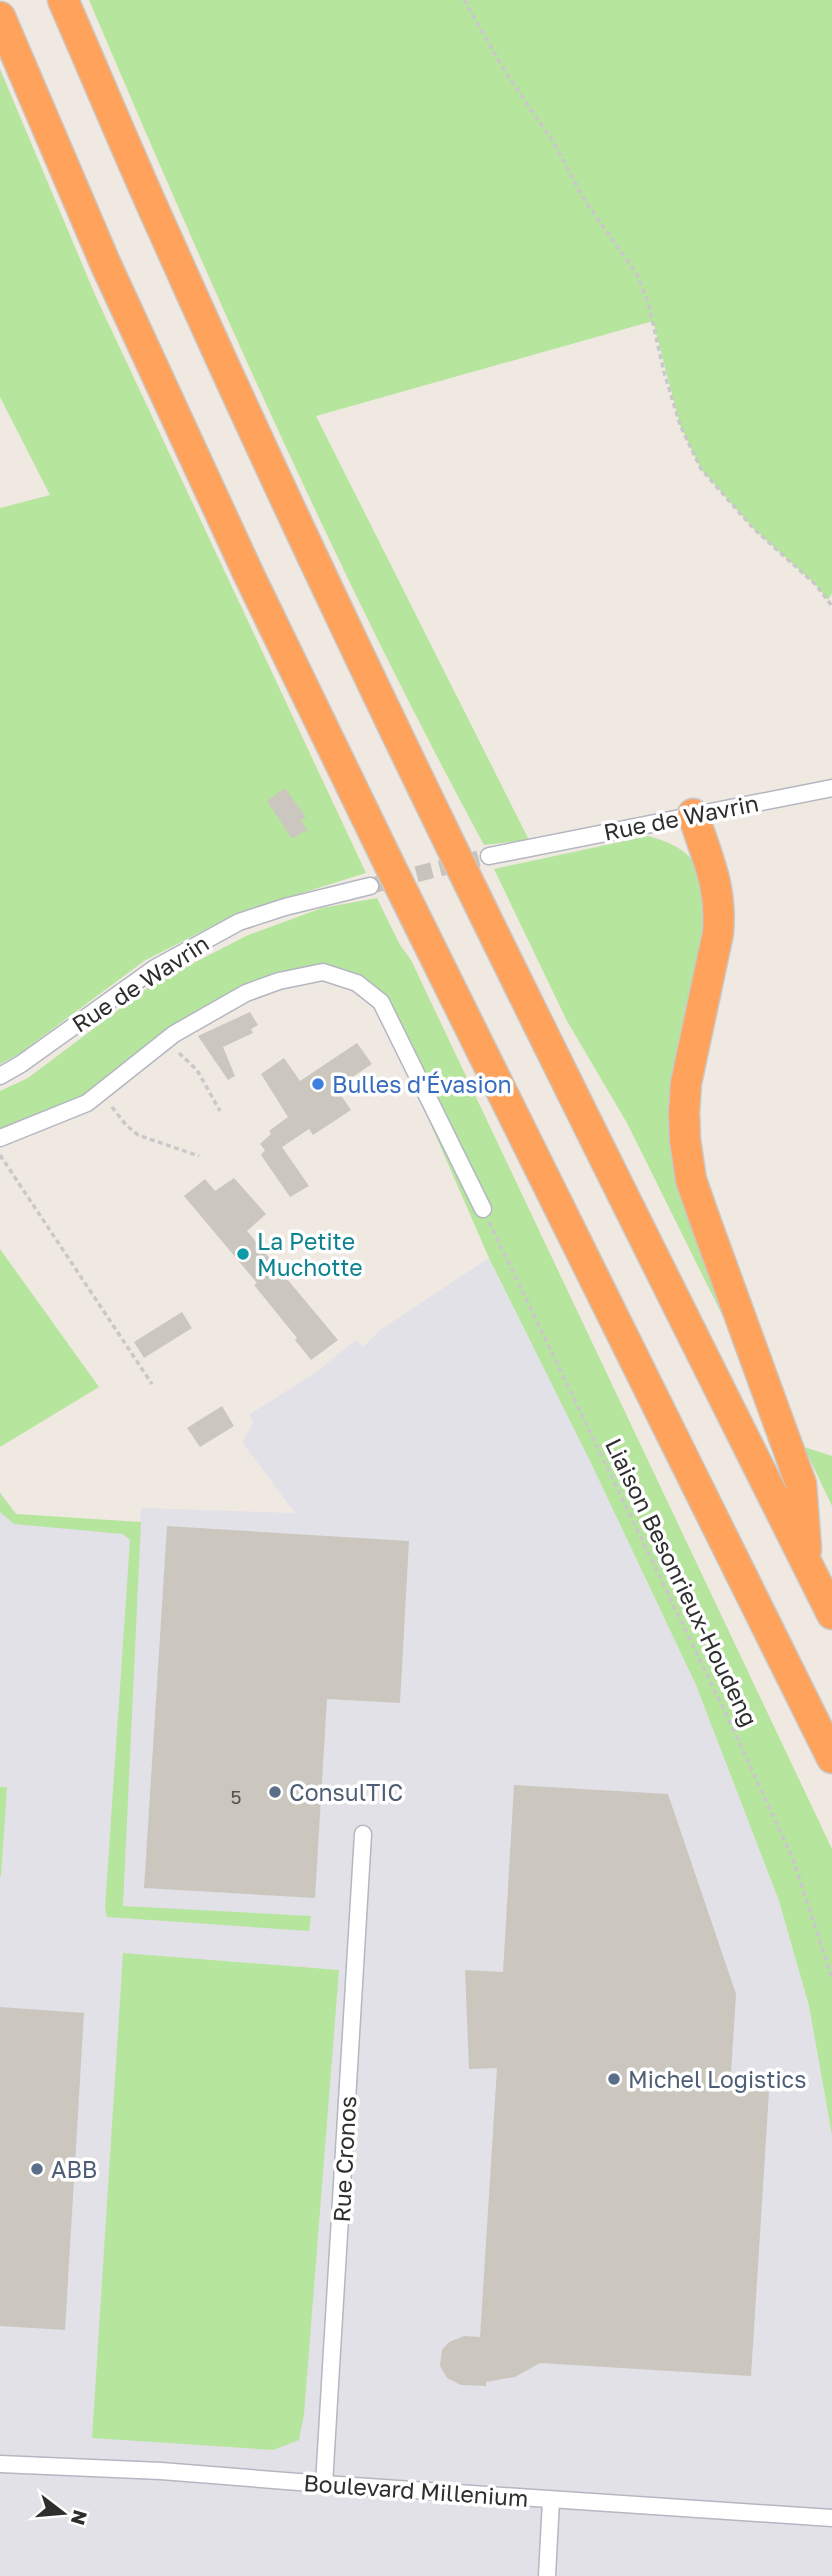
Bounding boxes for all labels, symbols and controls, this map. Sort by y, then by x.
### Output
street label: Rue de Wavrin [601,788,761,846]
street label: Rue de Wavrin [66,928,214,1038]
place label: Bulles d'Évasion [332,1070,512,1098]
marker: Bulles d'Évasion [310,1076,326,1092]
place label: La Petite Muchotte [257,1227,363,1281]
marker: La Petite Muchotte [235,1246,251,1262]
street label: Liaison Besonrieux-Houdeng [600,1433,764,1731]
place label: ConsulTIC [289,1778,403,1806]
marker: ConsulTIC [267,1784,283,1800]
house number: 5 [230,1785,242,1808]
place label: Michel Logistics [628,2065,806,2093]
marker: Michel Logistics [606,2071,622,2087]
street label: Rue Cronos [327,2095,361,2223]
place label: ABB [51,2155,97,2183]
marker: ABB [29,2161,45,2177]
street label: Boulevard Millenium [303,2468,529,2512]
north arrow [28,2478,98,2548]
text: N [67,2508,93,2528]

